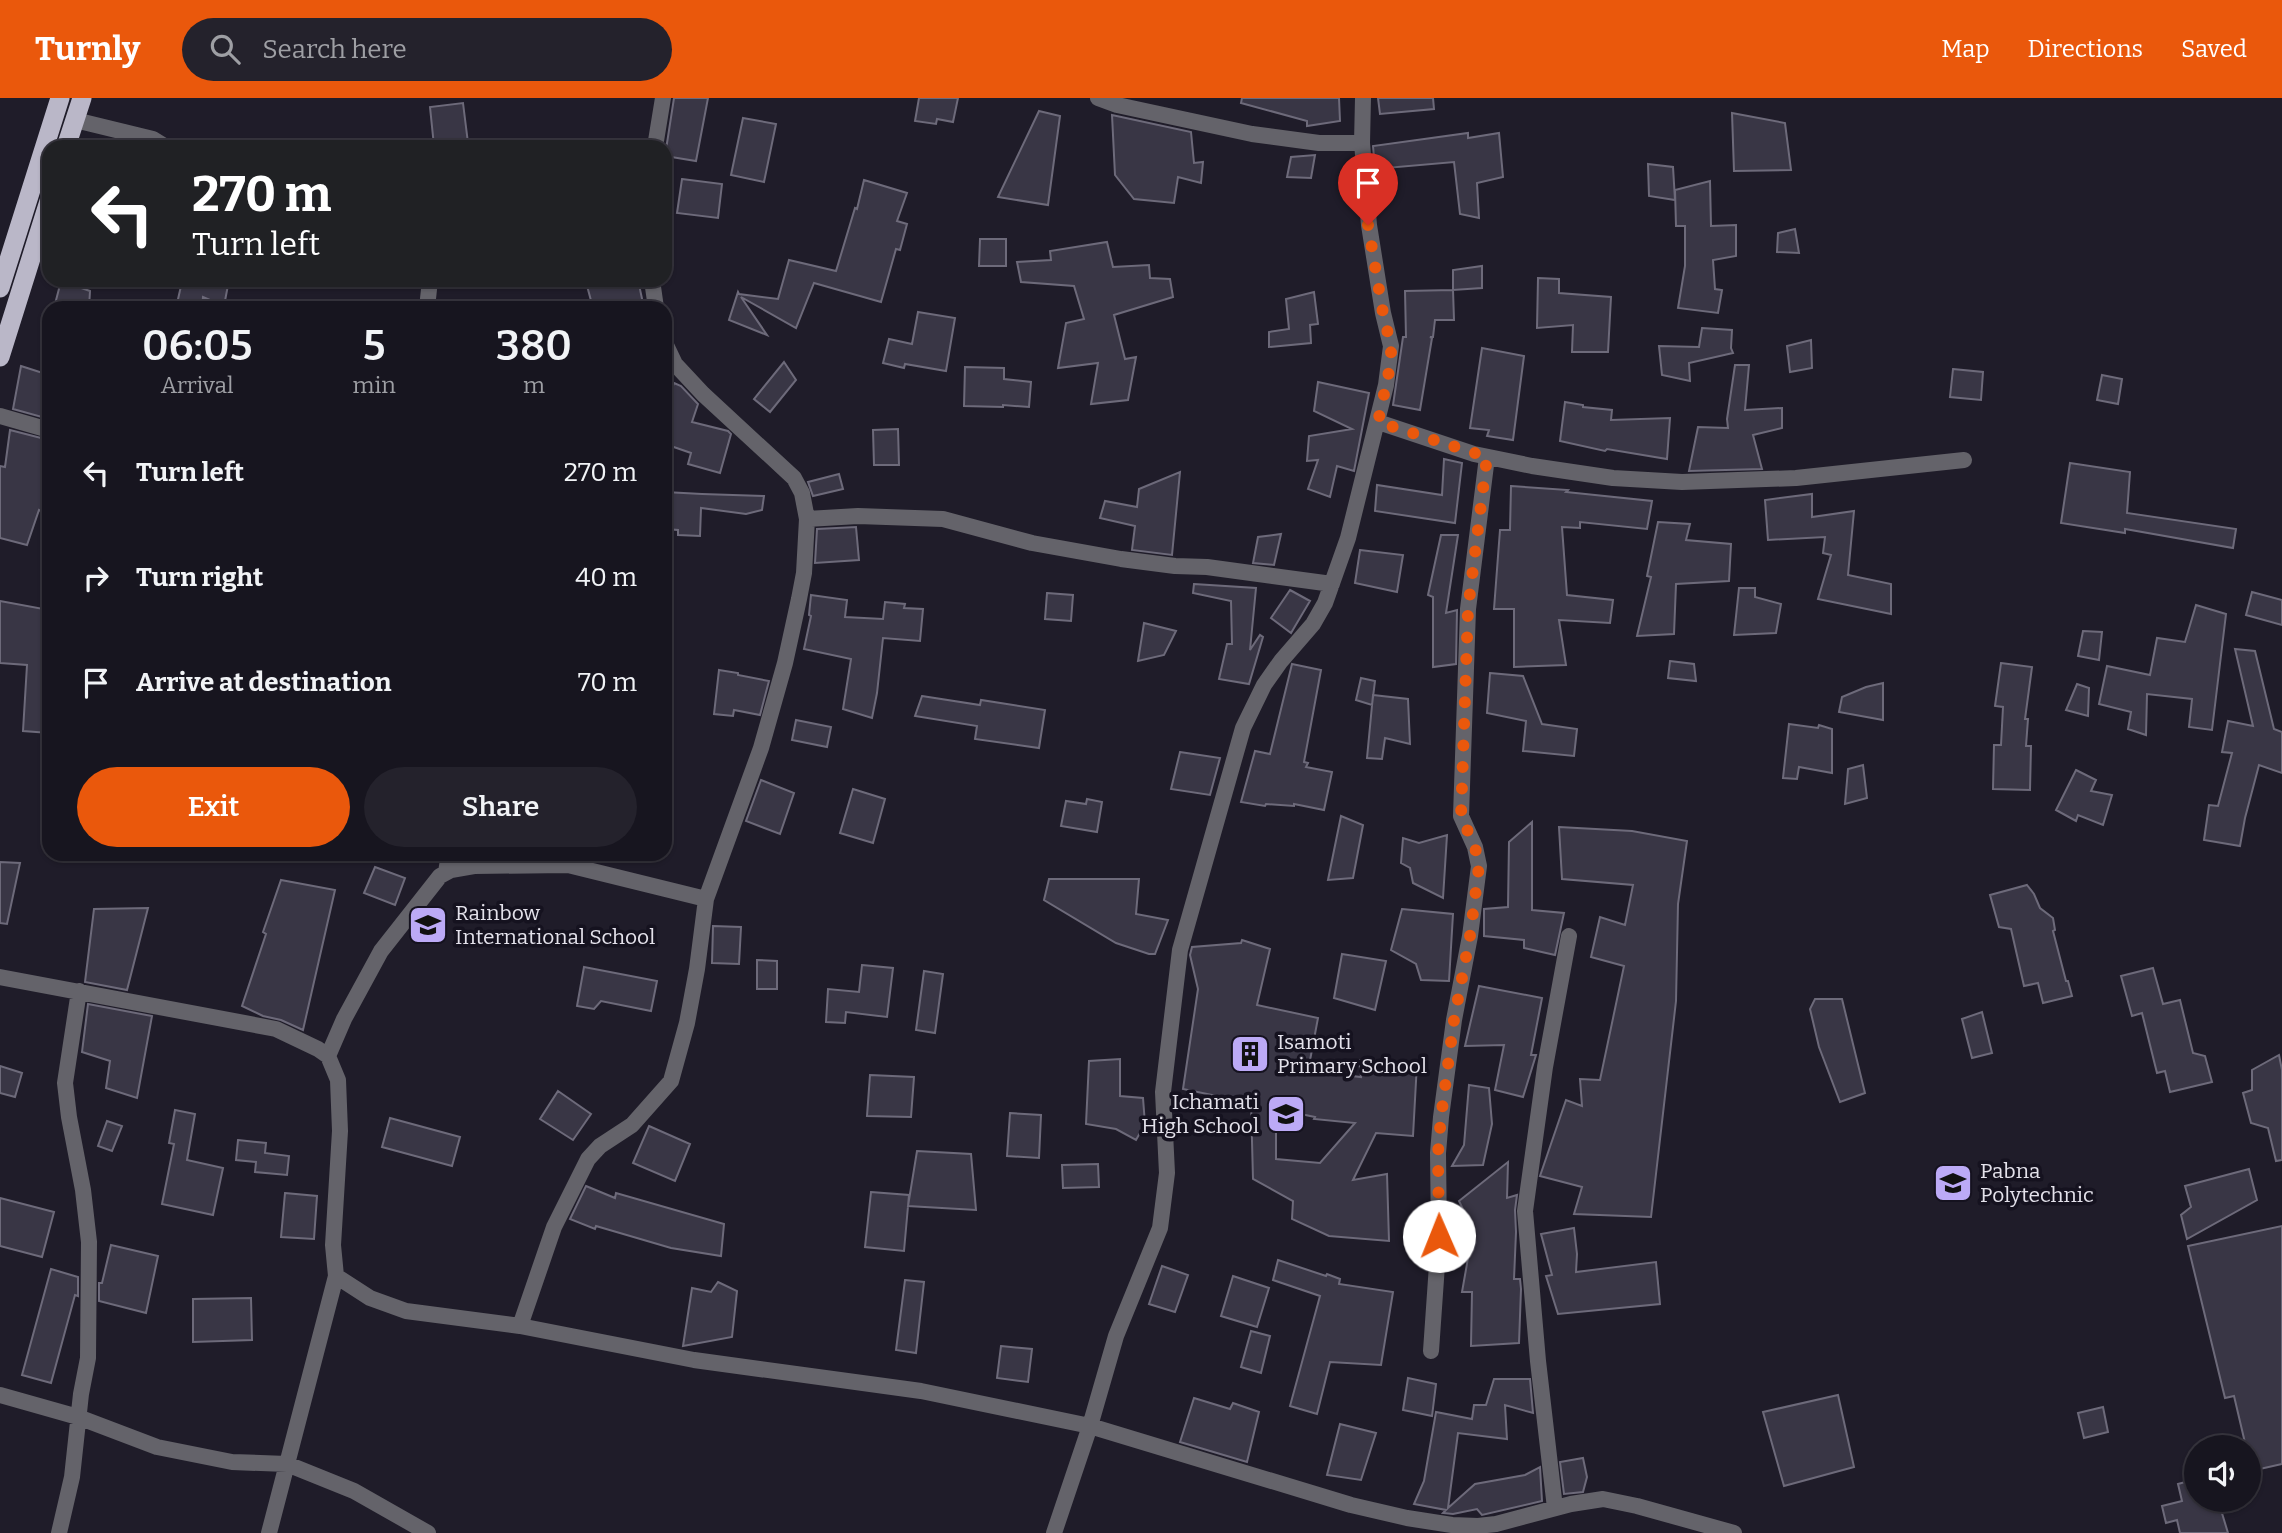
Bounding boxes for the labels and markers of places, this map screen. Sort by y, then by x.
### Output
pin [1338,153,1398,225]
place label: Rainbow International School [455,900,655,950]
school or university icon: Rainbow International School [407,904,449,946]
place label: Isamoti Primary School [1277,1029,1427,1079]
building icon: Isamoti Primary School [1229,1033,1271,1075]
place label: Ichamati High School [1141,1089,1259,1139]
school or university icon: Ichamati High School [1265,1093,1307,1135]
place label: Pabna Polytechnic [1980,1158,2094,1208]
school or university icon: Pabna Polytechnic [1932,1162,1974,1204]

